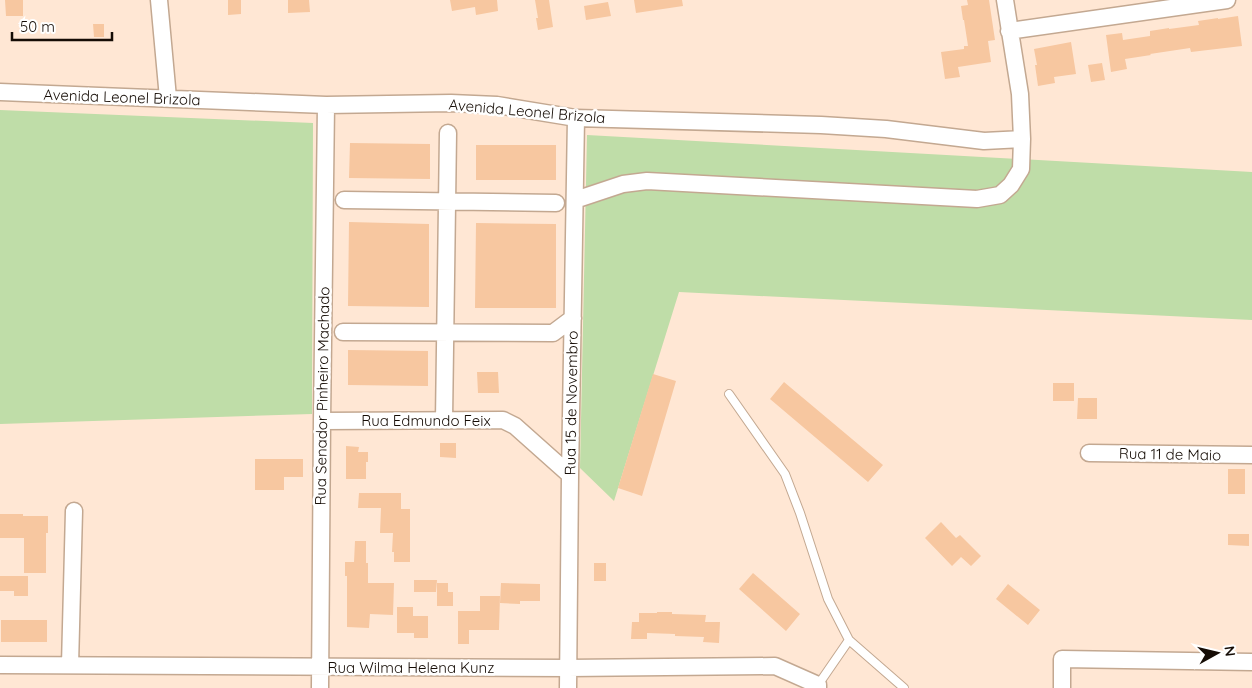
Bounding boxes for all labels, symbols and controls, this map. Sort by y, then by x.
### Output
scale bar [12,10,112,42]
text: 50 m [20,17,55,36]
street label: Avenida Leonel Brizola [43,85,201,109]
street label: Avenida Leonel Brizola [448,95,606,127]
street label: Rua Senador Pinheiro Machado [311,286,333,506]
street label: Rua 15 de Novembro [560,331,582,475]
street label: Rua Edmundo Feix [361,411,491,430]
street label: Rua 11 de Maio [1119,444,1221,464]
north arrow [1192,628,1242,678]
text: N [1220,645,1240,658]
street label: Rua Wilma Helena Kunz [328,658,494,677]

